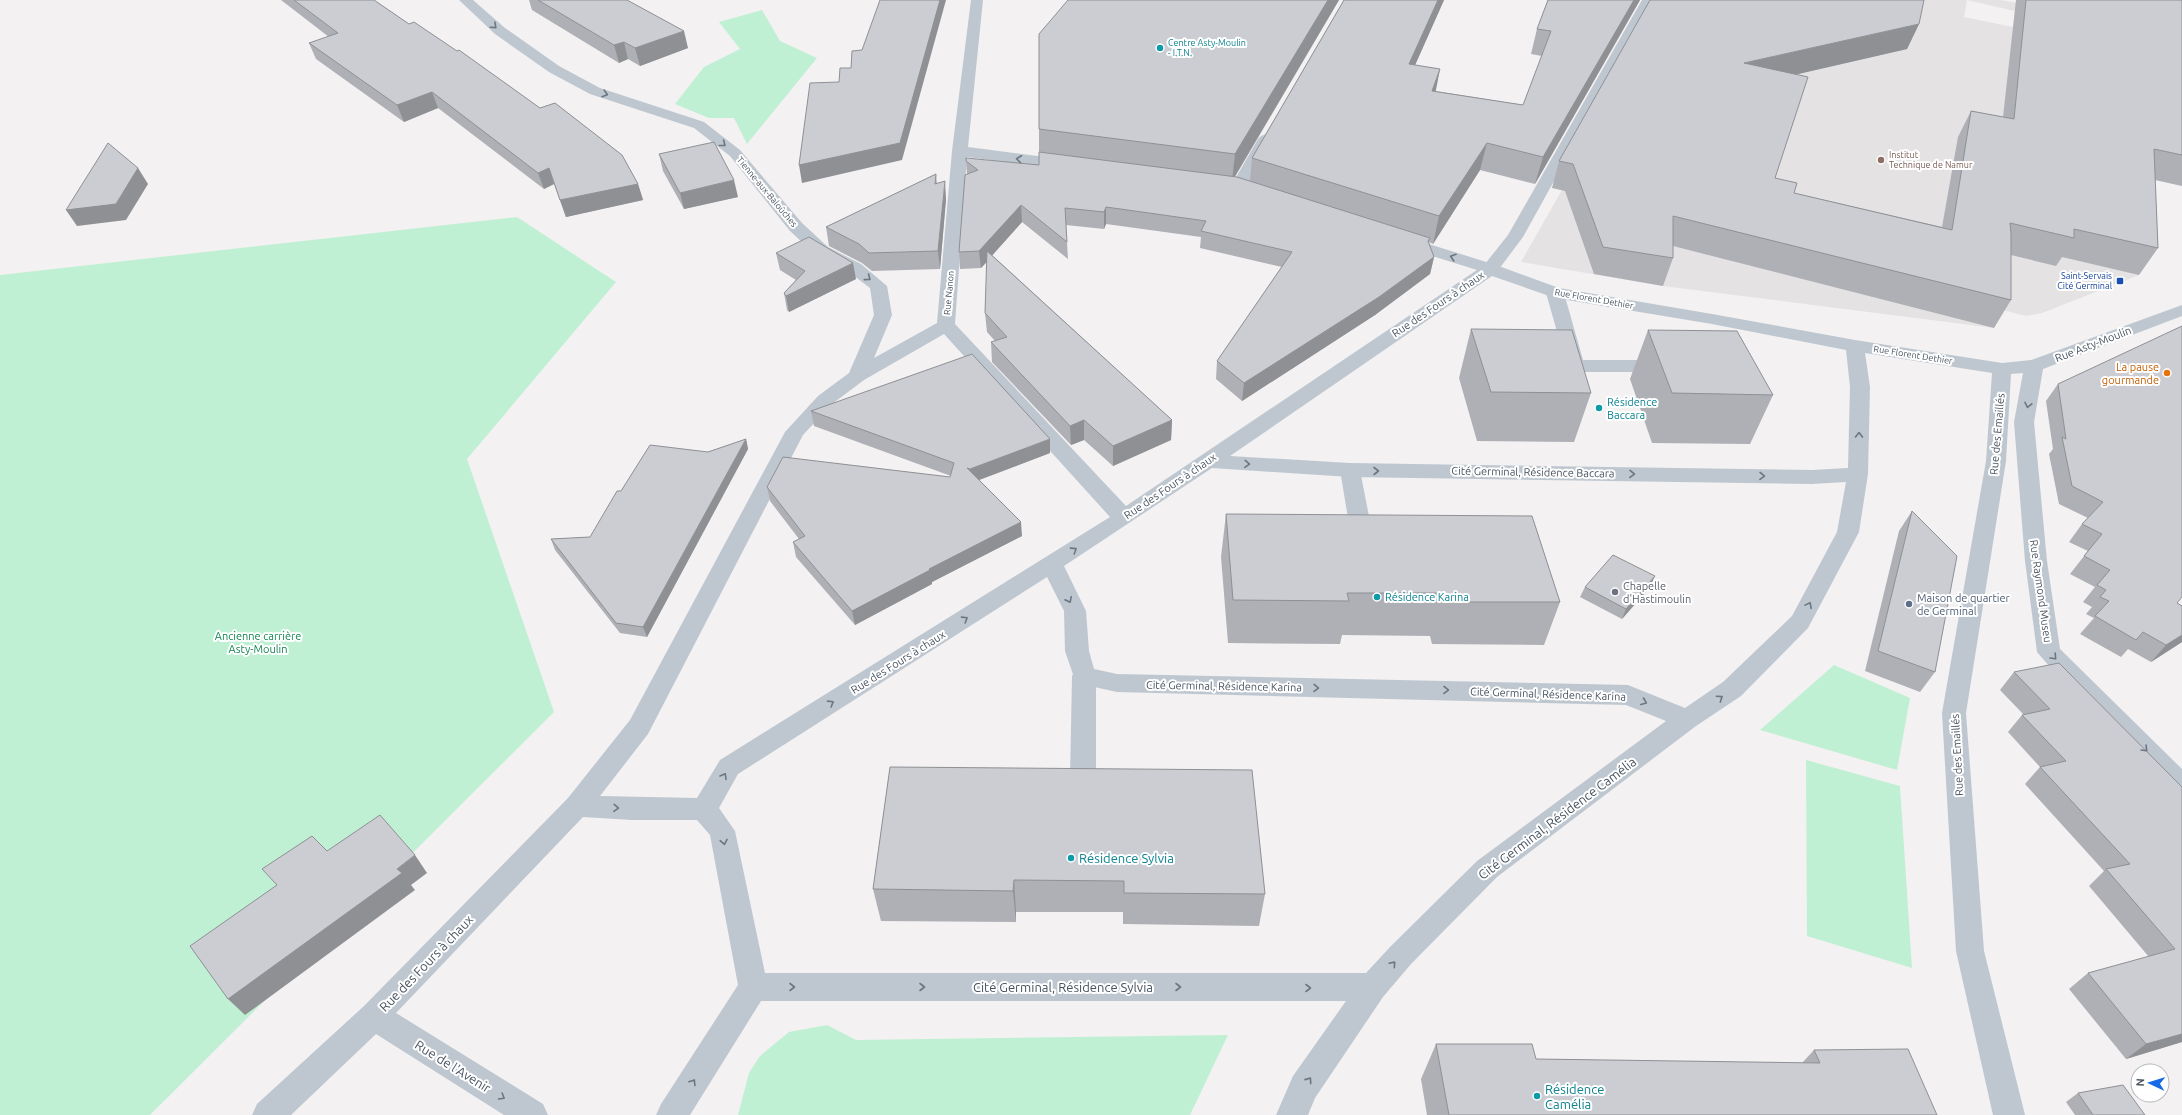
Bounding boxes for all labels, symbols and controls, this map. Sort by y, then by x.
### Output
one-way arrow [489,22,497,29]
place label: Centre Asty-Moulin - I.T.N. [1168,38,1246,58]
marker: Centre Asty-Moulin - I.T.N. [1155,43,1165,53]
one-way arrow [601,89,608,98]
one-way arrow [718,139,725,146]
place label: Institut Technique de Namur [1889,150,1973,170]
street label: Tienne-aux-Baloûches [735,155,799,229]
one-way arrow [1016,155,1022,164]
marker: Institut Technique de Namur [1876,155,1886,165]
one-way arrow [1450,253,1457,262]
street label: Rue des Fours à chaux [1390,268,1487,339]
street label: Rue Nanon [942,270,956,316]
place label: Saint-Servais Cité Germinal [2057,271,2113,291]
one-way arrow [864,273,871,281]
marker: Saint-Servais Cité Germinal [2115,276,2125,286]
street label: Rue Florent Dethier [1554,287,1635,311]
street label: Rue Asty-Moulin [2053,324,2133,364]
street label: Rue Florent Dethier [1873,344,1954,366]
place label: La pause gourmande [2102,361,2159,386]
marker: La pause gourmande [2162,368,2172,378]
street label: Rue des Emaillés [1987,392,2007,475]
place label: Résidence Baccara [1607,396,1657,421]
one-way arrow [2024,402,2032,408]
marker: Résidence Baccara [1594,403,1604,413]
one-way arrow [1855,432,1863,438]
street label: Rue des Fours à chaux [1122,450,1219,521]
one-way arrow [1244,459,1250,468]
street label: Cité Germinal, Résidence Baccara [1451,465,1615,479]
one-way arrow [1373,467,1379,475]
one-way arrow [1629,470,1635,478]
one-way arrow [1759,472,1765,481]
street label: Rue Raymond Museu [2028,539,2054,643]
one-way arrow [1070,548,1077,555]
place label: Chapelle d'Hastimoulin [1623,580,1691,605]
marker: Chapelle d'Hastimoulin [1610,587,1620,597]
place label: Résidence Karina [1385,591,1469,603]
marker: Résidence Karina [1372,592,1382,602]
place label: Maison de quartier de Germinal [1917,592,2011,617]
one-way arrow [1064,595,1072,603]
marker: Maison de quartier de Germinal [1904,599,1914,609]
one-way arrow [1805,602,1812,609]
one-way arrow [961,617,968,624]
street label: Rue des Fours à chaux [849,628,948,696]
park label: Ancienne carrière Asty-Moulin [215,630,301,655]
one-way arrow [2049,652,2057,660]
street label: Cité Germinal, Résidence Karina [1146,679,1302,693]
one-way arrow [1313,683,1319,692]
street label: Cité Germinal, Résidence Karina [1470,685,1626,703]
one-way arrow [1443,686,1449,694]
one-way arrow [1715,695,1722,702]
one-way arrow [1640,697,1648,705]
one-way arrow [827,701,834,708]
street label: Rue des Emaillés [1949,713,1965,796]
one-way arrow [2140,744,2148,752]
street label: Cité Germinal, Résidence Camélia [1475,754,1639,883]
one-way arrow [719,773,727,780]
one-way arrow [613,804,619,812]
one-way arrow [720,839,728,845]
place label: Résidence Sylvia [1079,851,1174,865]
marker: Résidence Sylvia [1066,853,1076,863]
street label: Rue des Fours à chaux [376,912,476,1014]
one-way arrow [1389,961,1396,968]
street label: Cité Germinal, Résidence Sylvia [973,980,1153,995]
one-way arrow [789,983,795,991]
one-way arrow [919,983,925,991]
one-way arrow [1175,983,1181,991]
one-way arrow [1305,984,1311,992]
street label: Rue de l'Avenir [413,1037,493,1095]
north arrow [2130,1063,2170,1103]
one-way arrow [1304,1077,1312,1084]
text: N [2134,1078,2146,1087]
one-way arrow [688,1079,696,1086]
place label: Résidence Camélia [1545,1082,1604,1111]
marker: Résidence Camélia [1532,1091,1542,1101]
one-way arrow [498,1092,505,1100]

